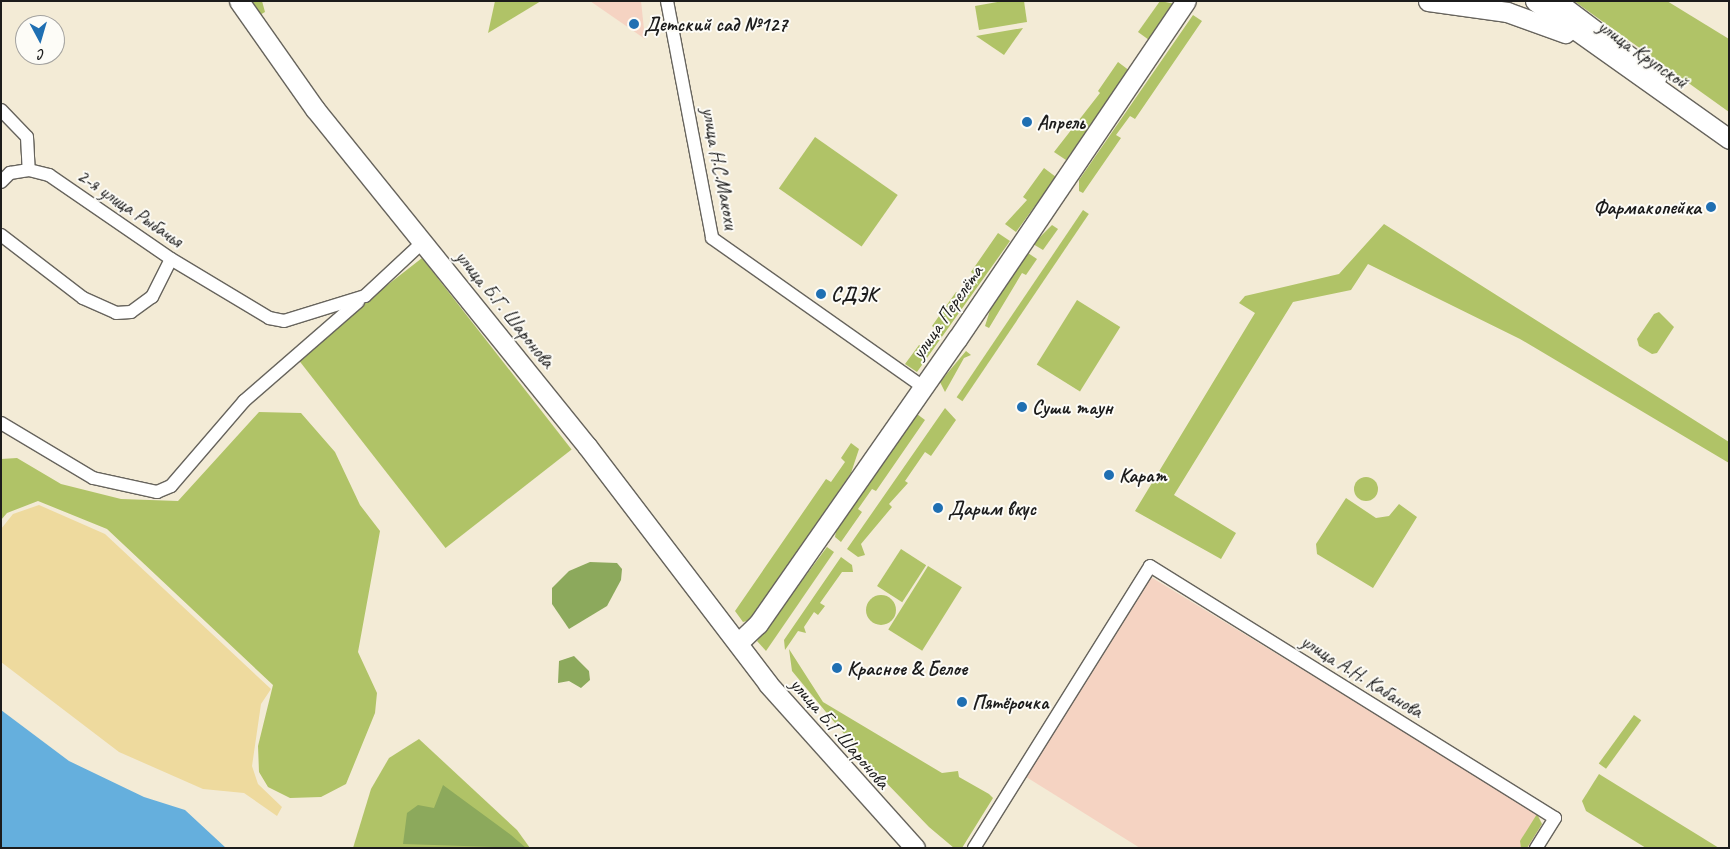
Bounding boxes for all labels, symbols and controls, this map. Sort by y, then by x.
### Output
place label: Детский сад №127 [644,12,787,36]
street label: улица Крупской [1593,14,1693,94]
north arrow [15,15,65,65]
marker: Детский сад №127 [628,18,640,30]
text: С [37,46,46,63]
street label: улица Н.С.Макохи [696,105,744,231]
place label: Апрель [1037,110,1085,134]
marker: Апрель [1021,116,1033,128]
street label: 2-я улица Рыбачья [72,163,188,253]
place label: Фармакопейка [1593,195,1701,219]
marker: Фармакопейка [1705,201,1717,213]
street label: улица Б.Г. Шаронова [450,245,560,373]
street label: улица Перелёта [906,261,988,363]
place label: СДЭК [831,282,877,306]
marker: СДЭК [815,288,827,300]
place label: Суши таун [1032,395,1112,419]
marker: Суши таун [1016,401,1028,413]
place label: Карат [1119,463,1167,487]
marker: Карат [1103,469,1115,481]
place label: Дарим вкус [948,496,1037,520]
marker: Дарим вкус [932,502,944,514]
street label: улица А.Н. Кабанова [1297,629,1427,723]
place label: Красное & Белое [847,656,967,680]
marker: Красное & Белое [831,662,843,674]
street label: улица Б.Г.Шаронова [785,672,895,794]
place label: Пятёрочка [972,690,1049,714]
marker: Пятёрочка [956,696,968,708]

